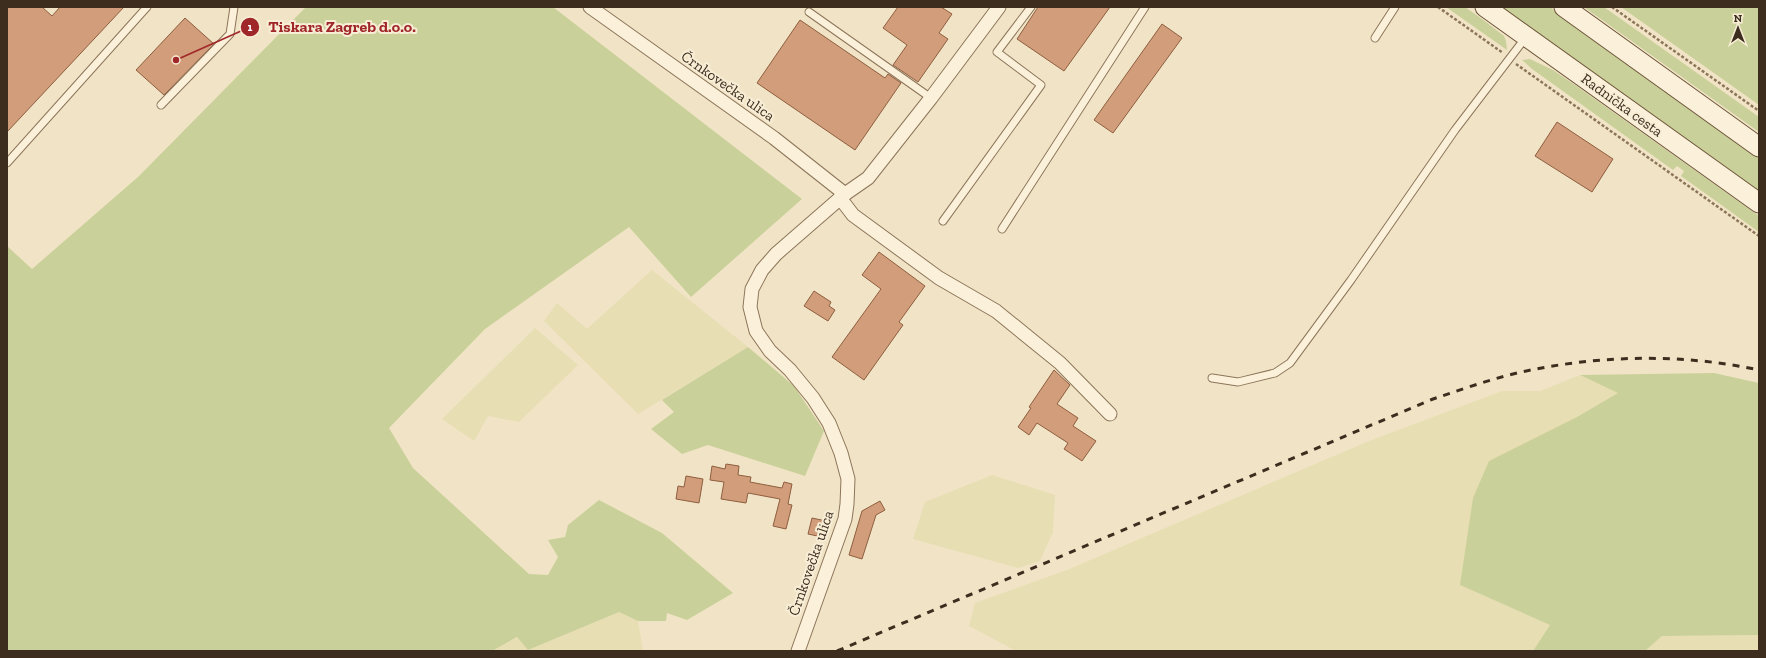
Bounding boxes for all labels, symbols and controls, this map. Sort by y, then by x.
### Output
north arrow [1718,8,1758,48]
text: N [1734,12,1743,25]
callout: Tiskara Zagreb d.o.o. [240,13,424,41]
text: Tiskara Zagreb d.o.o. [268,17,416,36]
text: 1 [248,20,253,34]
street label: Črnkovečka ulica [678,47,778,125]
street label: Radnička cesta [1578,69,1666,141]
street label: Črnkovečka ulica [785,508,837,618]

